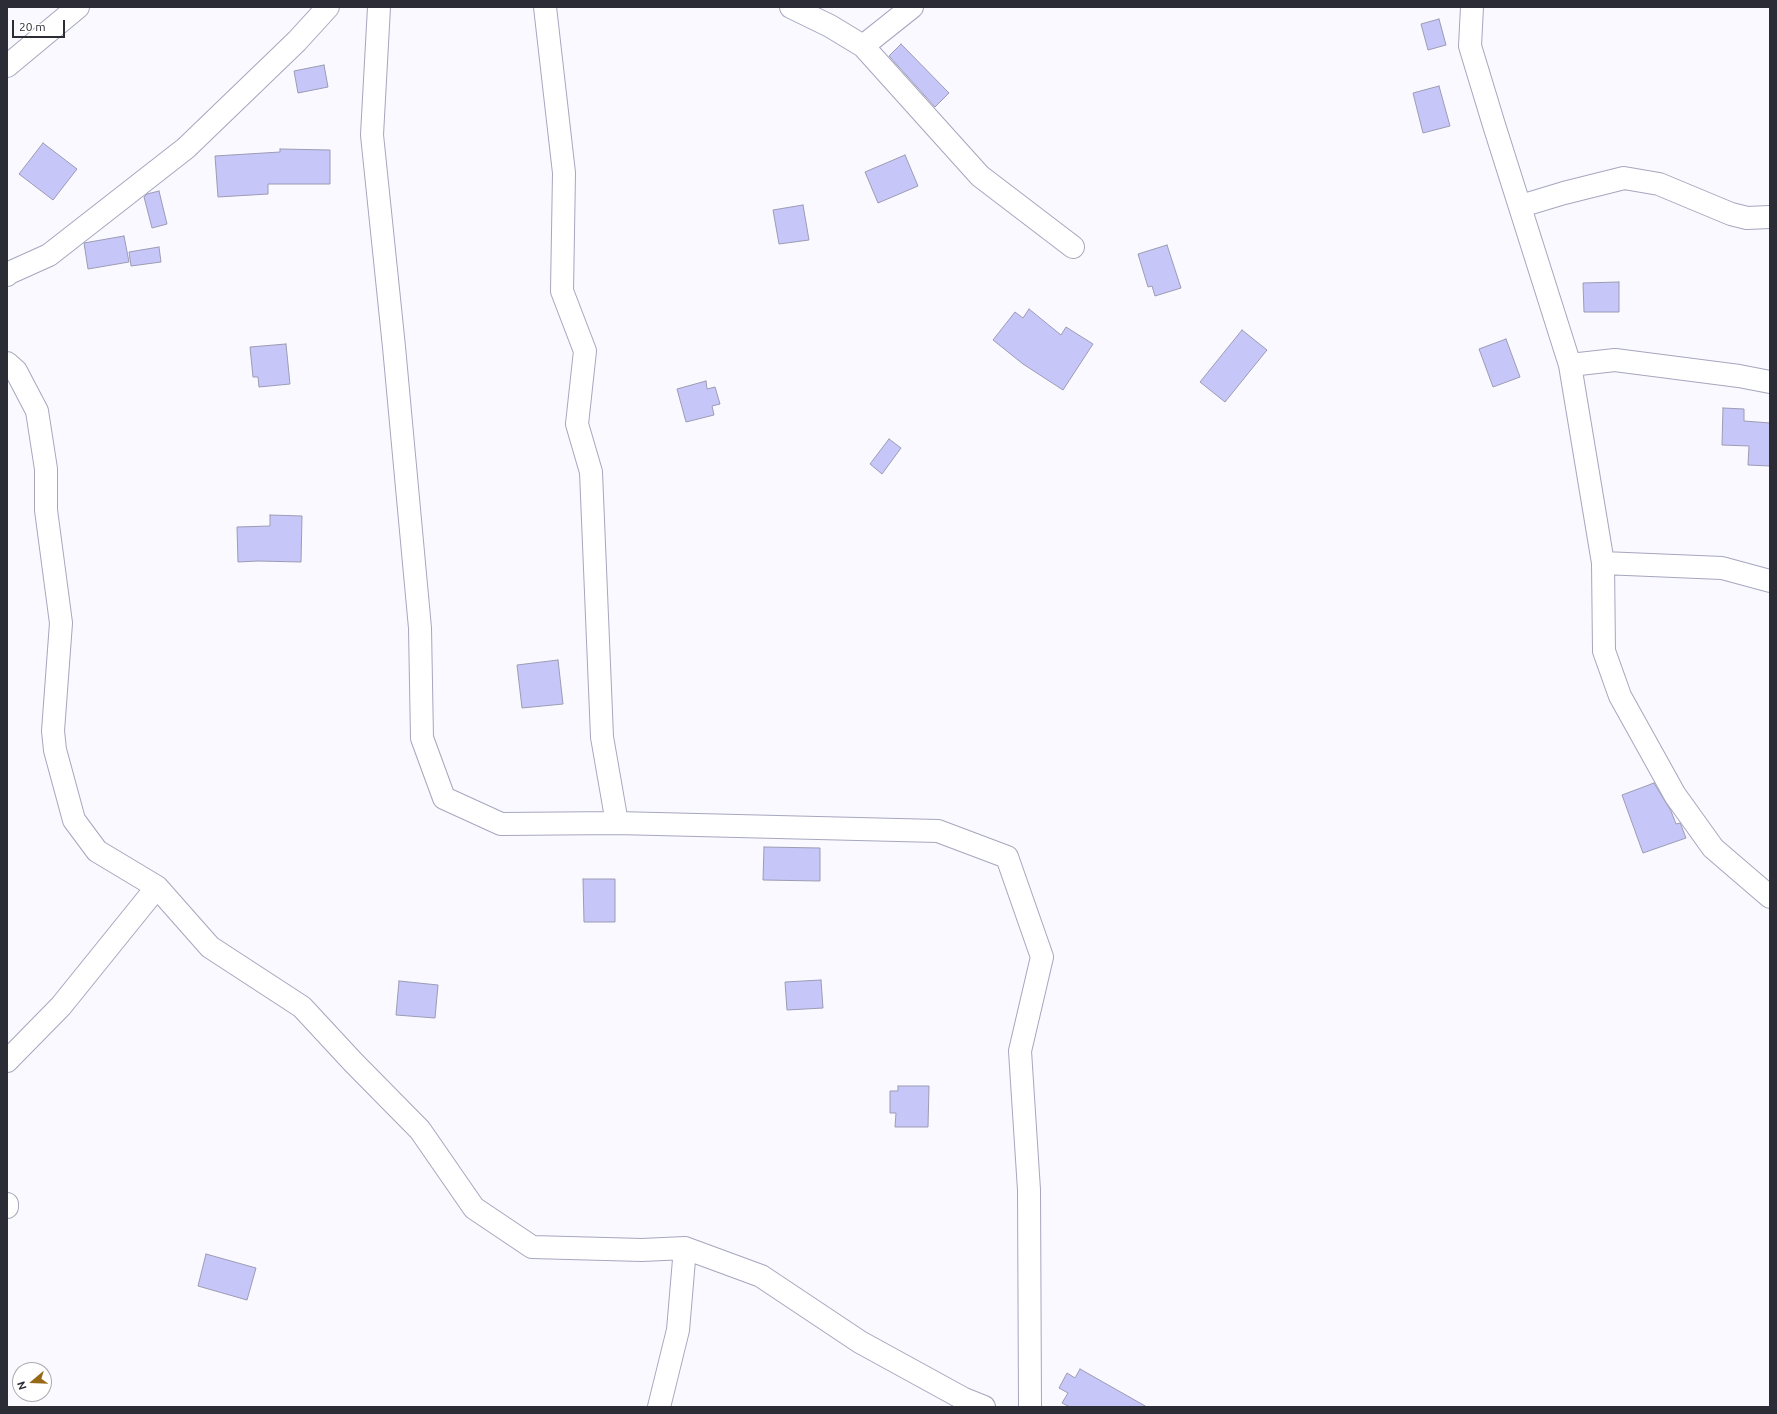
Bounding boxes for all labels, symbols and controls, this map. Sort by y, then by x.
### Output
scale bar [14,12,67,38]
text: 20 m [19,20,46,33]
north arrow [12,1362,52,1402]
text: N [15,1380,29,1391]

